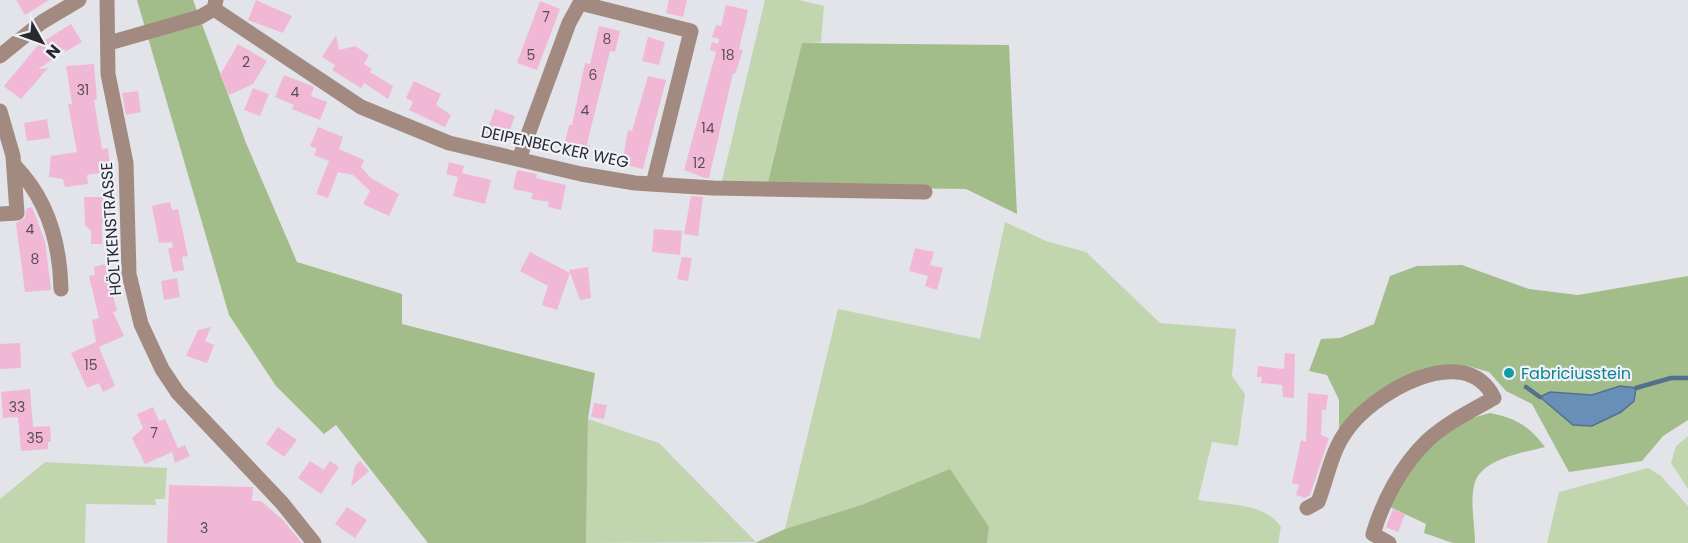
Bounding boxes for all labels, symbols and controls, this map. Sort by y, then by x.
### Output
house number: 7 [542,7,550,27]
north arrow [12,12,72,72]
house number: 8 [603,29,612,49]
text: N [40,39,66,63]
house number: 5 [527,45,535,65]
house number: 18 [721,45,735,65]
house number: 2 [242,52,250,72]
house number: 6 [589,65,598,85]
house number: 31 [77,80,89,100]
house number: 4 [291,82,300,102]
house number: 4 [581,100,590,120]
house number: 14 [701,118,715,138]
street label: DEIPENBECKER WEG [479,120,631,174]
house number: 12 [693,153,705,173]
street label: HÖLTKENSTRASSE [95,161,127,297]
house number: 4 [26,219,35,239]
house number: 8 [31,249,40,269]
house number: 15 [84,355,98,375]
place label: Fabriciusstein [1521,362,1631,385]
marker: Fabriciusstein [1502,366,1516,380]
house number: 33 [9,397,25,417]
house number: 7 [150,423,158,443]
house number: 35 [26,428,44,448]
house number: 3 [200,518,208,538]

